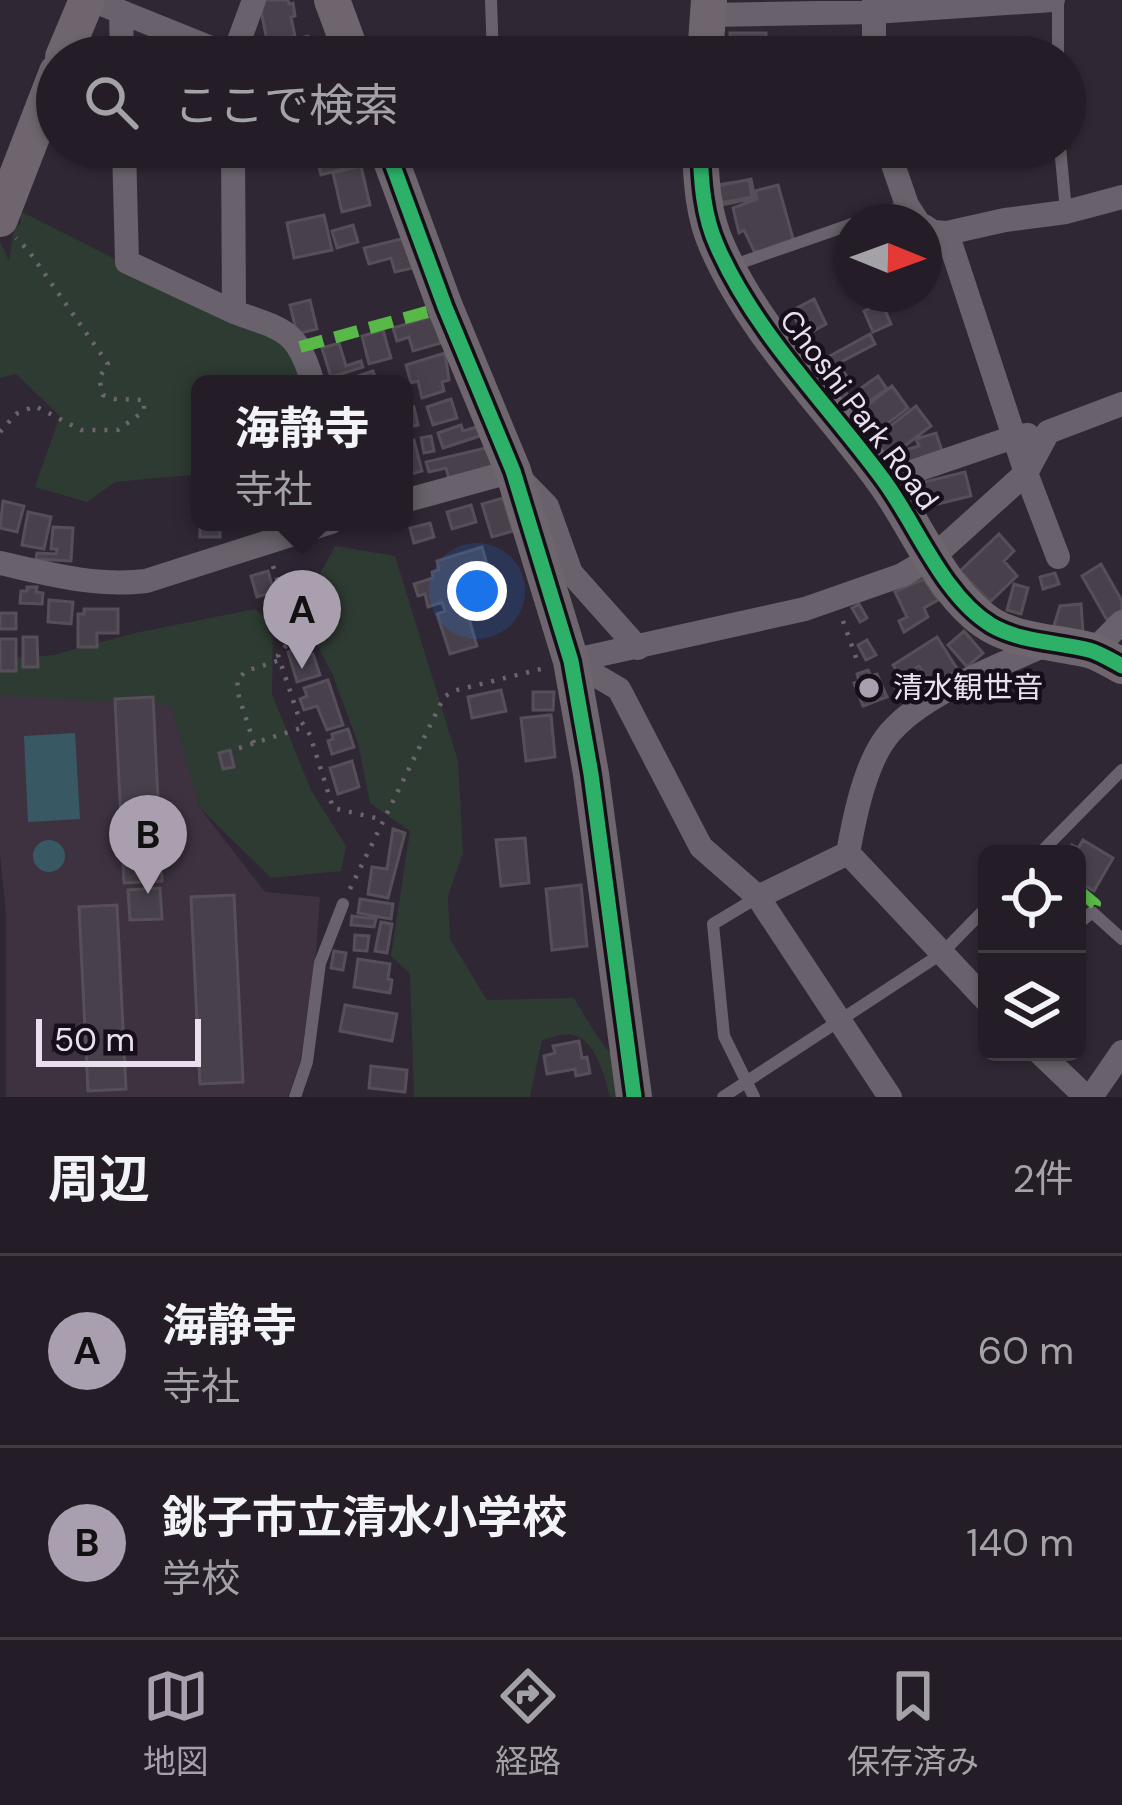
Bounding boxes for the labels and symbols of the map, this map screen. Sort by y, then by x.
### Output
north arrow [834,204,942,312]
street label: Choshi Park Road [771,302,948,518]
your location [447,561,507,621]
pin: A [263,570,341,669]
place label: 清水観世音 [893,668,1043,707]
marker: 清水観世音 [856,675,882,701]
pin: B [109,795,187,894]
scale bar [36,1013,201,1066]

